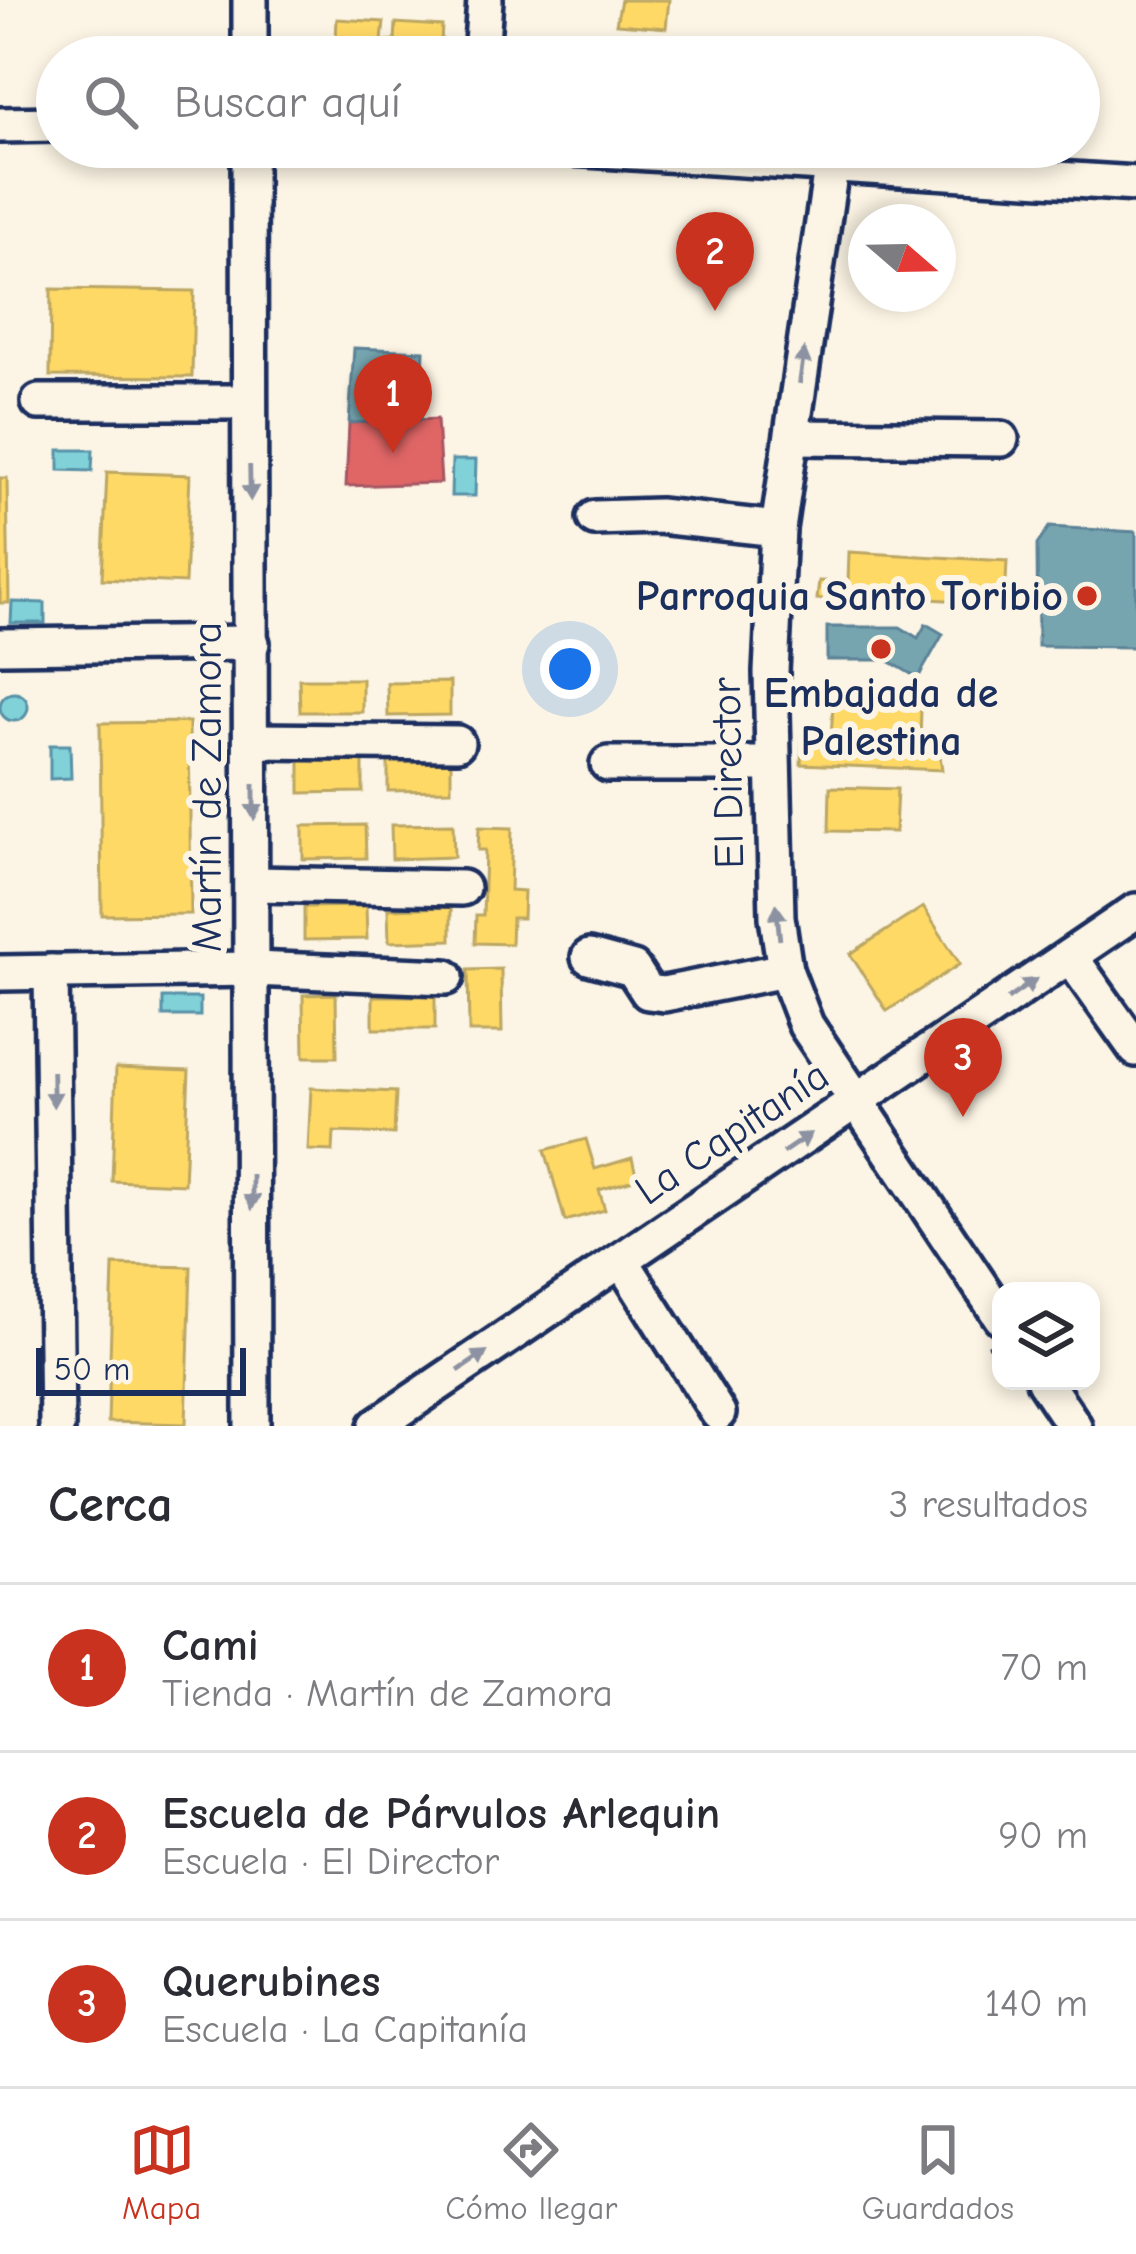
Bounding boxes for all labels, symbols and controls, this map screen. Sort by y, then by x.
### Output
search box [36,36,1100,168]
icon: search [78,69,144,135]
text: Buscar aquí [174,76,401,128]
north arrow [848,204,956,312]
pin: 2 [676,212,754,311]
one-way arrow [793,347,812,384]
pin: 1 [354,354,432,453]
one-way arrow [240,465,260,503]
place label: Parroquia Santo Toribio [636,572,1063,621]
marker: Parroquia Santo Toribio [1074,583,1100,609]
street label: Martín de Zamora [183,622,232,952]
marker: Embajada de Palestina [868,636,894,662]
your location [540,639,600,699]
place label: Embajada de Palestina [764,669,998,766]
street label: El Director [702,677,754,869]
one-way arrow [244,784,264,822]
one-way arrow [768,903,787,940]
one-way arrow [1006,978,1038,1001]
pin: 3 [924,1018,1002,1117]
street label: La Capitanía [626,1051,838,1215]
one-way arrow [43,1071,63,1109]
one-way arrow [781,1133,813,1156]
one-way arrow [242,1174,262,1212]
map controls [992,1282,1100,1390]
button: layers [992,1282,1100,1390]
scale bar [36,1342,246,1395]
text: 50 m [54,1350,130,1388]
one-way arrow [457,1350,490,1372]
text: Cerca [48,1475,173,1534]
text: 3 resultados [889,1482,1088,1527]
text: Cami [162,1619,259,1671]
text: 1 [79,1645,95,1690]
text: 70 m [1001,1645,1088,1690]
text: Tienda · Martín de Zamora [162,1671,613,1716]
text: Escuela de Párvulos Arlequin [162,1787,720,1839]
text: 2 [77,1813,97,1858]
text: 90 m [998,1813,1088,1858]
text: Escuela · El Director [162,1839,499,1884]
text: Querubines [162,1955,380,2007]
text: 3 [77,1981,97,2026]
text: 140 m [985,1981,1088,2026]
text: Escuela · La Capitanía [162,2007,528,2052]
tab: Mapa [122,2117,201,2227]
tab: Cómo llegar [445,2117,617,2227]
tab: Guardados [861,2117,1014,2227]

